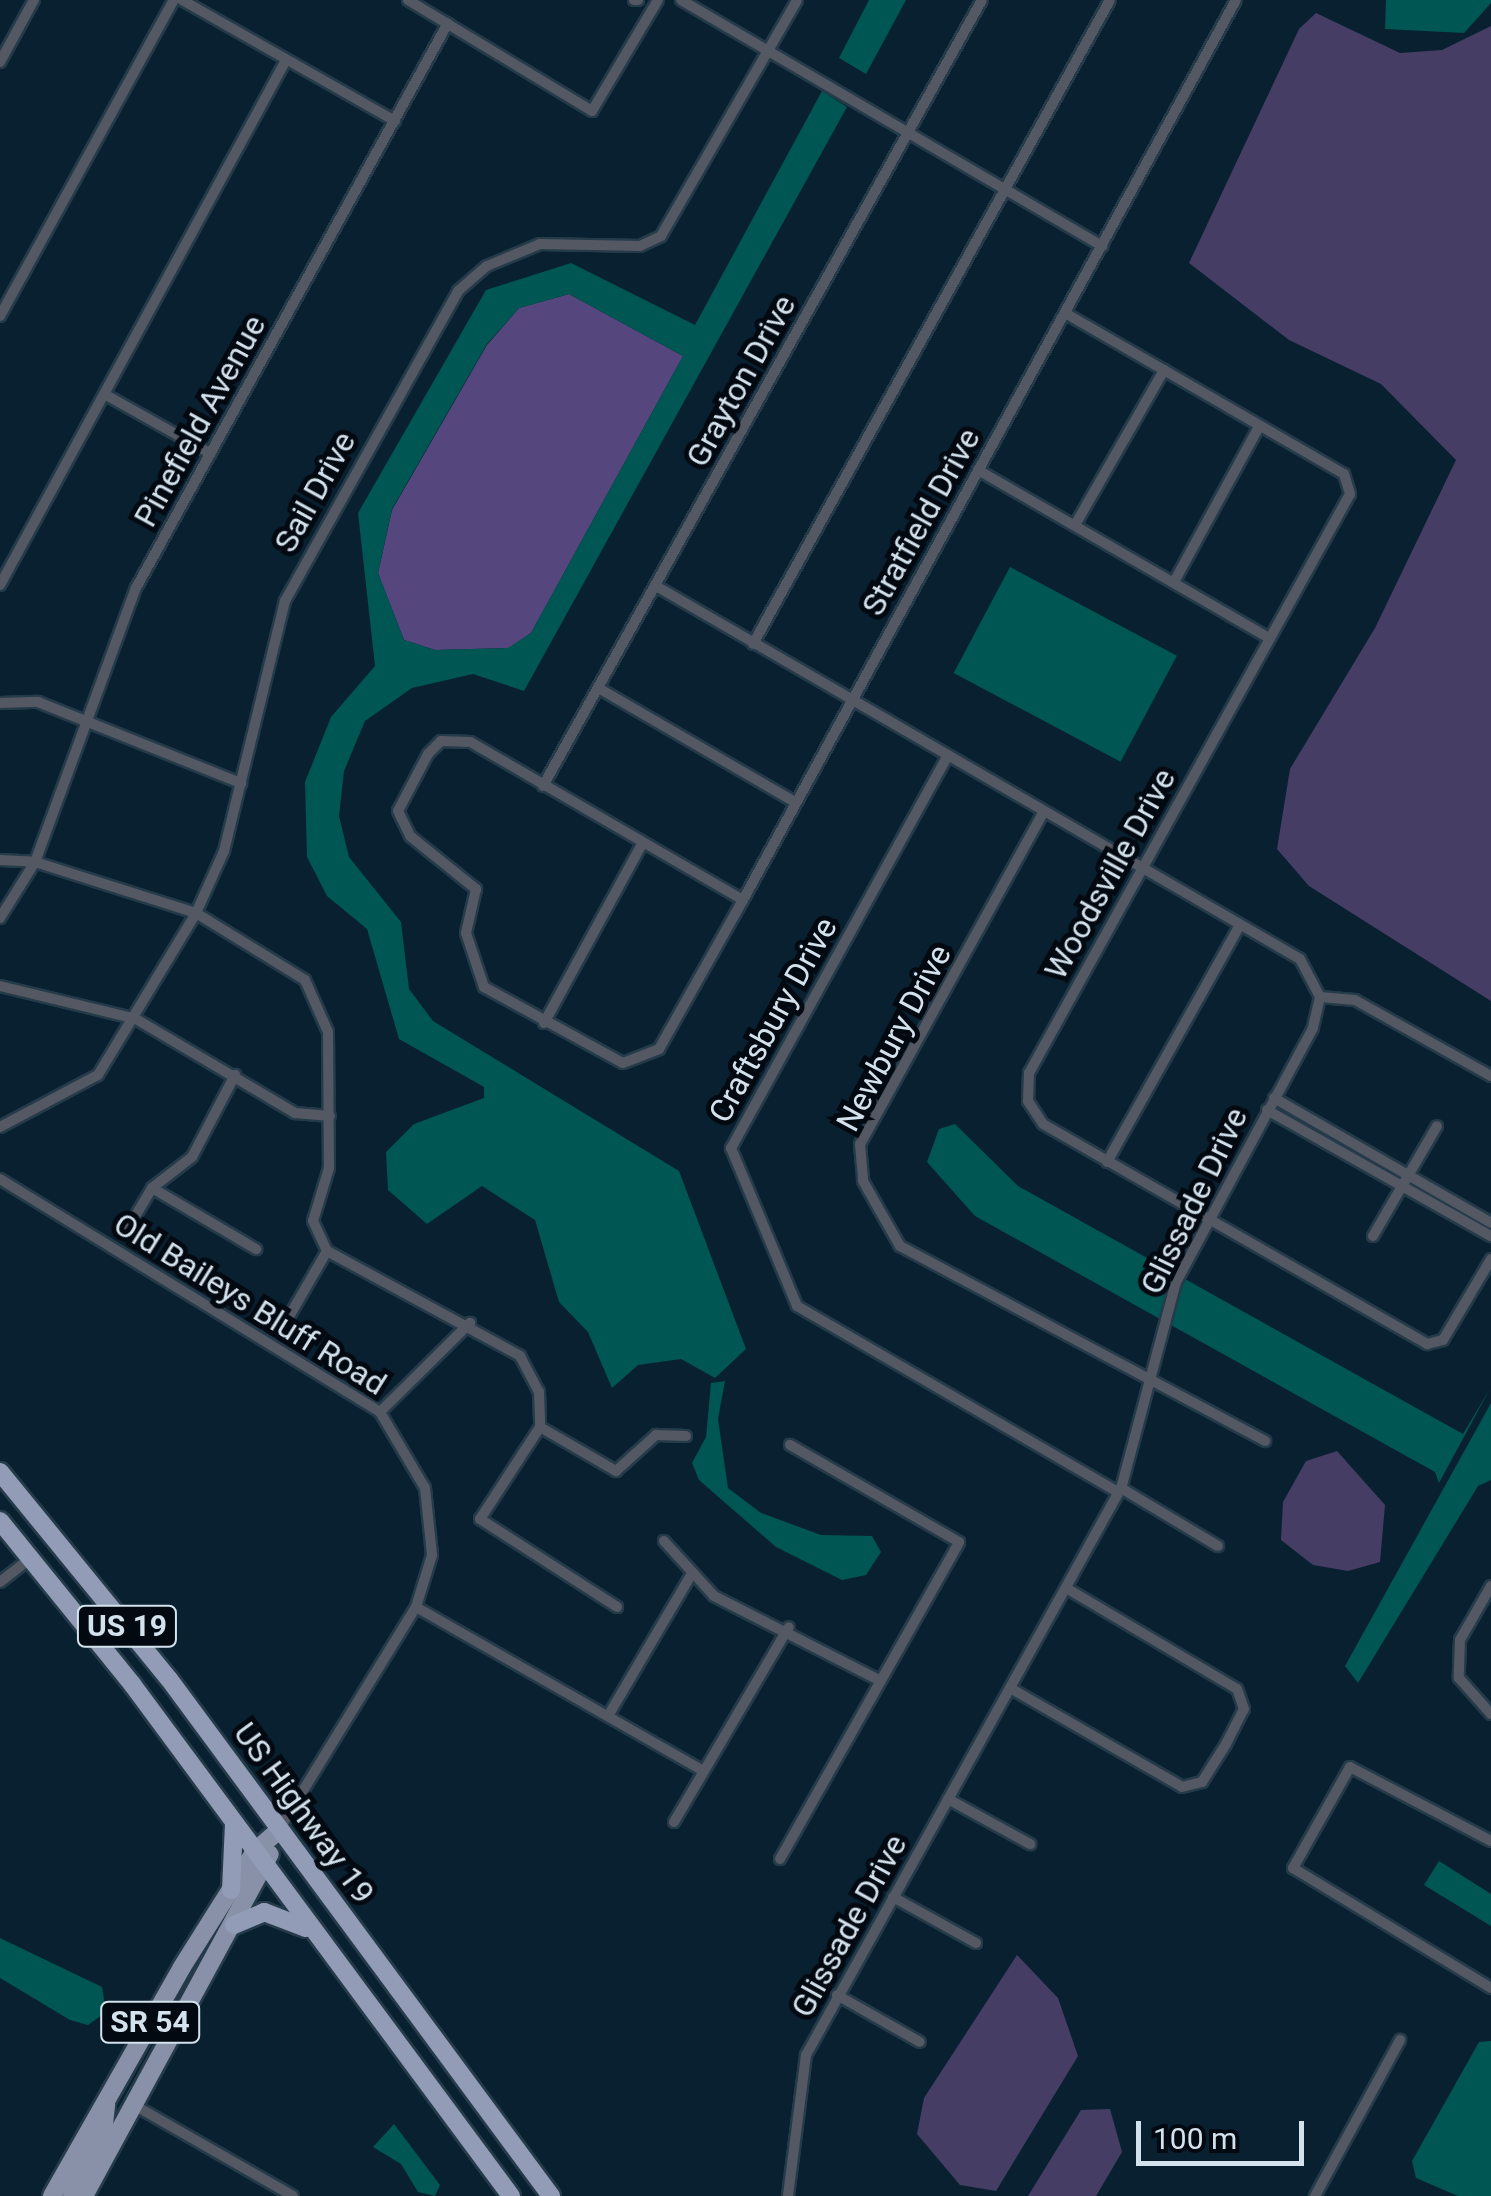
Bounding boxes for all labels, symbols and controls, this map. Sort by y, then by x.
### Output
street label: Grayton Drive [678,289,804,473]
street label: Pinefield Avenue [126,309,274,533]
street label: Stratfield Drive [854,422,988,622]
street label: Sail Drive [266,425,364,559]
street label: Woodsville Drive [1036,762,1184,986]
street label: Craftsbury Drive [701,911,845,1129]
street label: Newbury Drive [829,938,959,1138]
street label: Glissade Drive [1132,1102,1256,1300]
street label: Old Baileys Bluff Road [107,1205,393,1403]
road number: US 19 [74,1601,180,1651]
street label: US Highway 19 [226,1715,382,1911]
street label: Glissade Drive [783,1828,915,2024]
road number: SR 54 [100,1997,200,2047]
scale bar [1141,2101,1308,2163]
text: 100 m [1153,2121,1237,2156]

